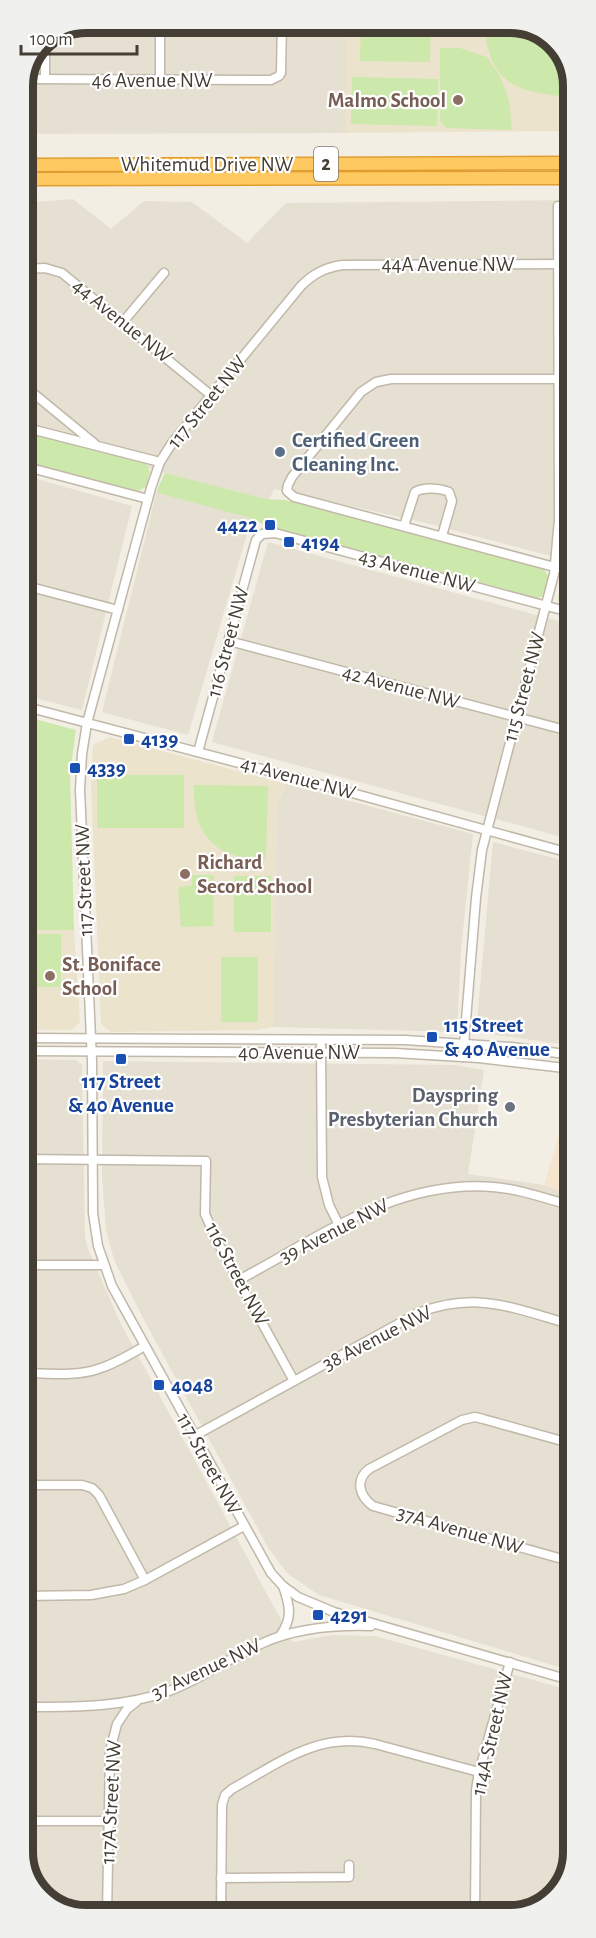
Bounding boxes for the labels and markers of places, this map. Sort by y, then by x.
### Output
place label: Malmo School [328,90,446,111]
marker: Malmo School [451,93,465,107]
place label: Certified Green Cleaning Inc. [292,430,420,475]
marker: Certified Green Cleaning Inc. [273,445,287,459]
place label: 4422 [217,515,258,536]
marker: 4422 [263,518,277,532]
place label: 4194 [301,532,340,553]
marker: 4194 [282,535,296,549]
place label: 4139 [141,729,178,750]
marker: 4139 [122,732,136,746]
place label: 4339 [87,758,126,779]
marker: 4339 [68,761,82,775]
place label: Richard Secord School [197,852,312,897]
marker: Richard Secord School [178,867,192,881]
place label: St. Boniface School [62,954,161,999]
marker: St. Boniface School [43,969,57,983]
place label: 115 Street & 40 Avenue [444,1015,550,1060]
marker: 115 Street & 40 Avenue [425,1030,439,1044]
marker: 117 Street & 40 Avenue [114,1052,128,1066]
place label: 117 Street & 40 Avenue [68,1071,174,1116]
place label: Dayspring Presbyterian Church [328,1085,498,1130]
marker: Dayspring Presbyterian Church [503,1100,517,1114]
place label: 4048 [171,1375,213,1396]
marker: 4048 [152,1378,166,1392]
place label: 4291 [330,1605,368,1626]
marker: 4291 [311,1608,325,1622]

